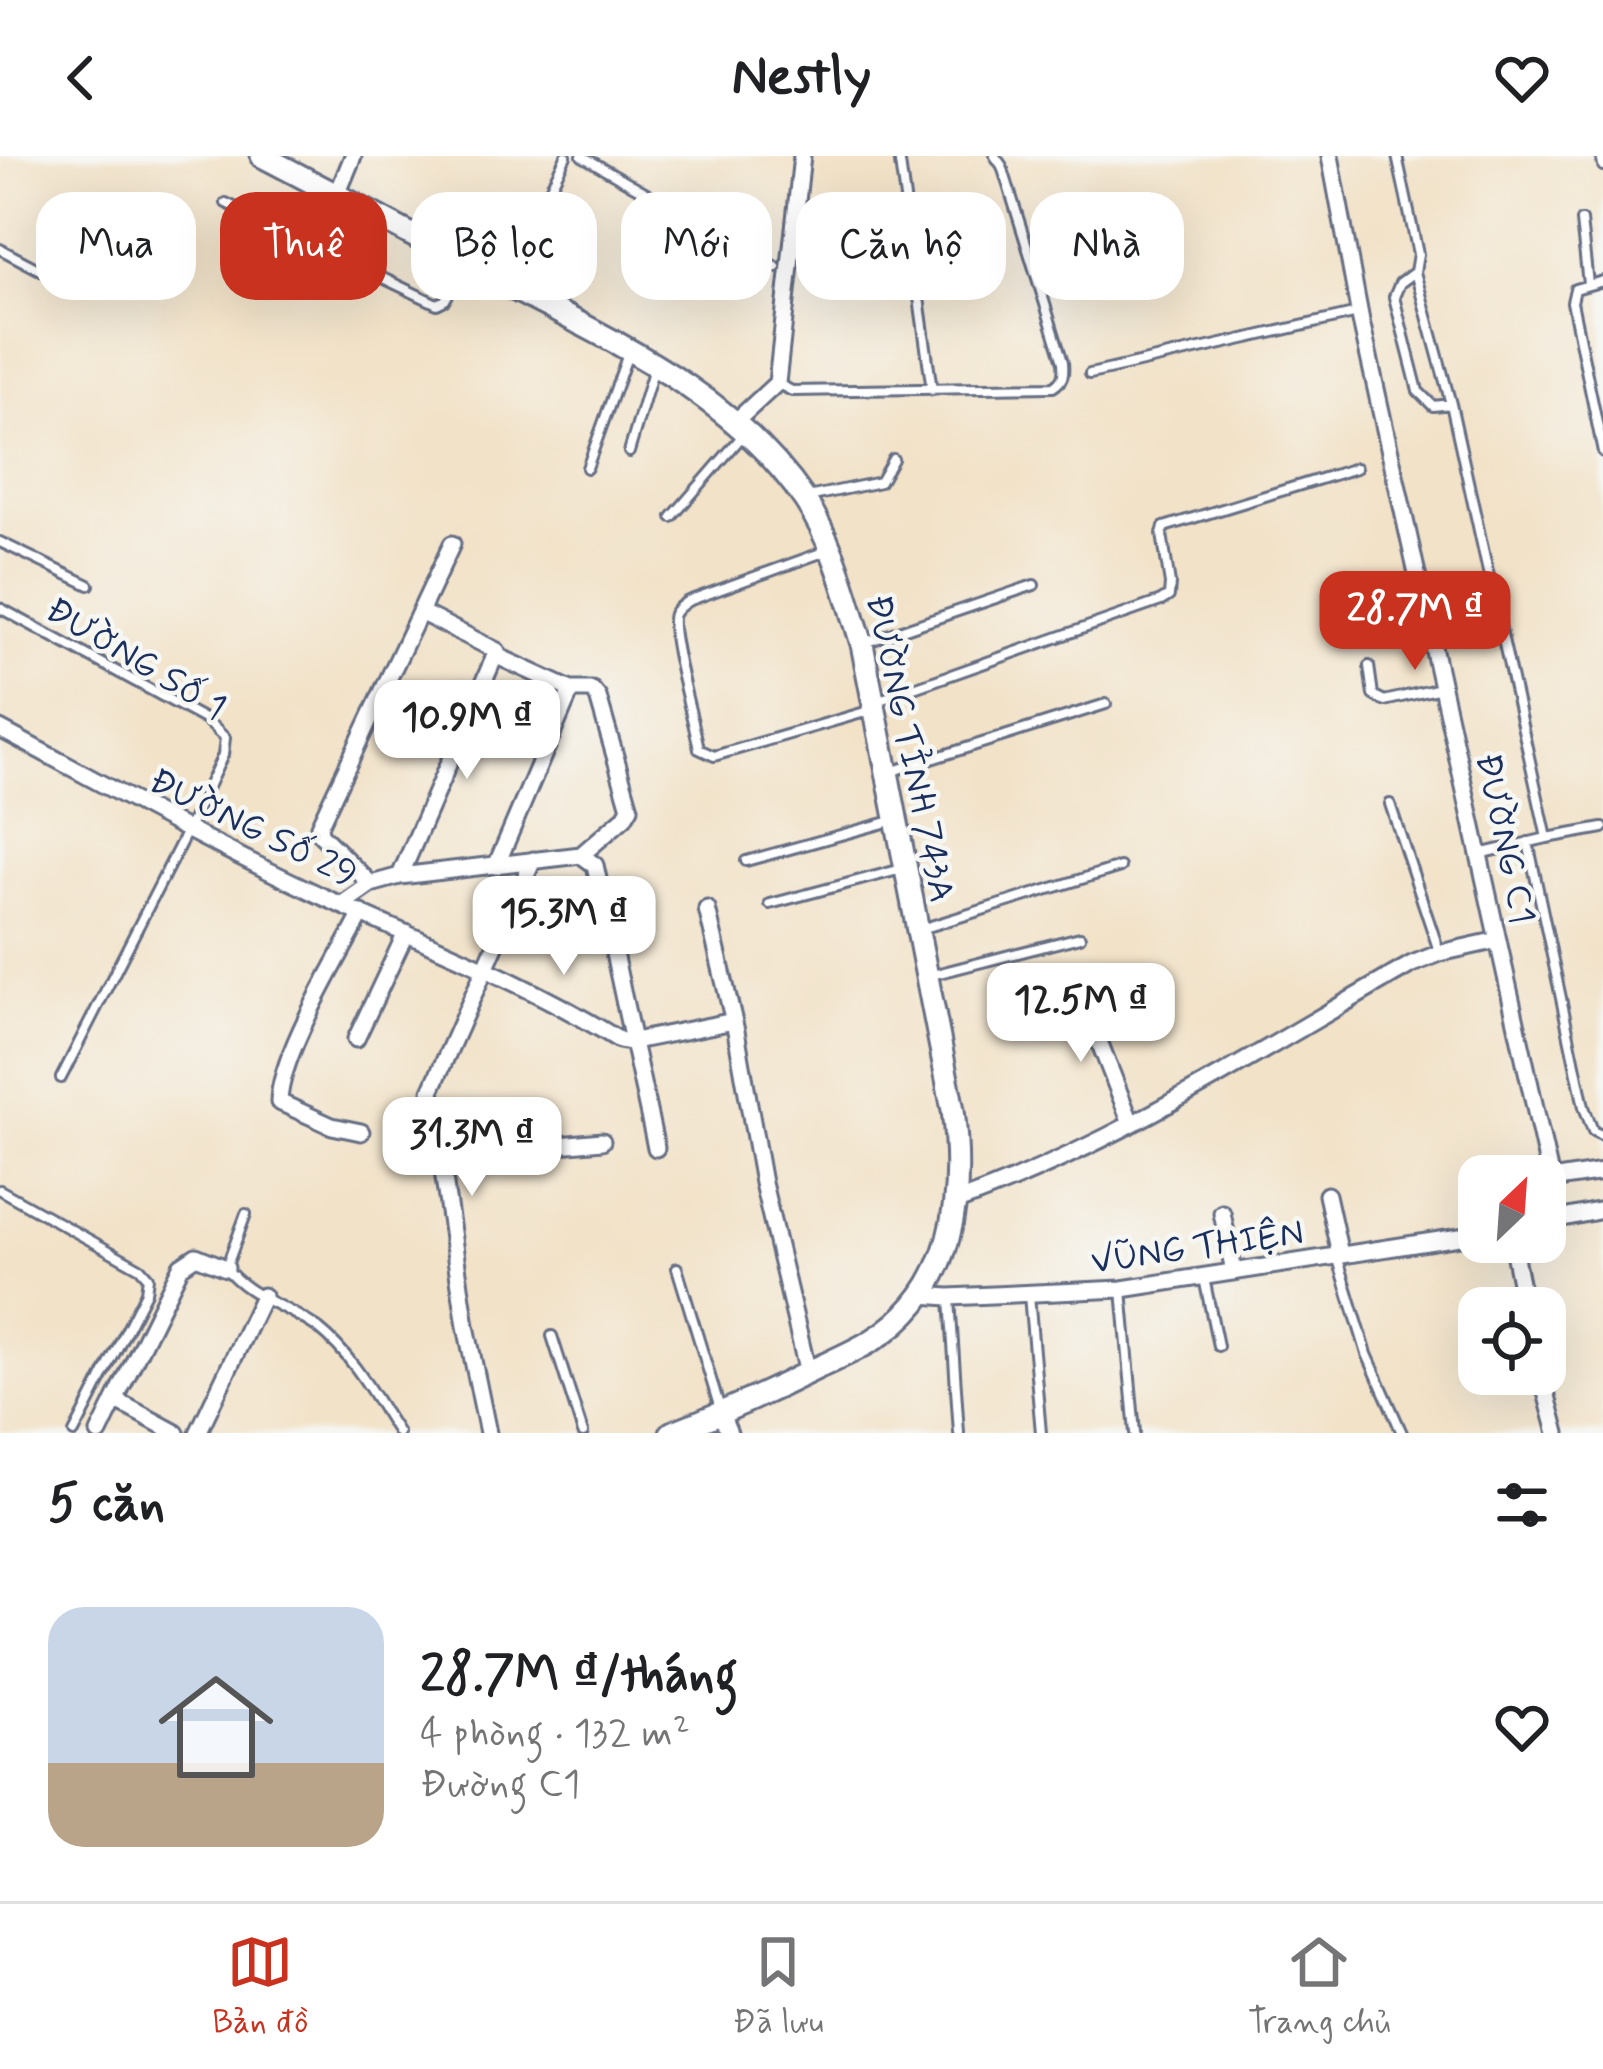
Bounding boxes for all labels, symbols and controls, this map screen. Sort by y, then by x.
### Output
text: Nestly [732,43,871,114]
icon: back [48,45,114,111]
icon: heart [1489,45,1555,111]
chip: Mua [36,192,196,300]
chip: Thuê [220,192,387,300]
chip: Bộ lọc [411,192,597,300]
chip: Mới [621,192,772,300]
chip: Căn hộ [796,192,1006,300]
chip: Nhà [1030,192,1184,300]
pin: 28.7M ₫ [1304,571,1526,673]
text: 28.7M ₫ [1346,584,1484,635]
street label: ĐƯỜNG SỐ 1 [36,588,234,732]
street label: ĐƯỜNG TỈNH 743A [853,591,964,907]
pin: 10.9M ₫ [356,680,578,782]
text: 10.9M ₫ [401,693,533,744]
street label: ĐƯỜNG C1 [1463,749,1545,928]
street label: ĐƯỜNG SỐ 29 [141,759,364,900]
pin: 15.3M ₫ [453,876,675,978]
text: 15.3M ₫ [500,889,628,940]
pin: 12.5M ₫ [970,963,1192,1065]
text: 12.5M ₫ [1014,976,1148,1027]
pin: 31.3M ₫ [361,1097,583,1199]
text: 31.3M ₫ [410,1110,534,1161]
north arrow [1458,1155,1566,1263]
map controls [1458,1155,1566,1395]
street label: VŨNG THIỆN [1088,1210,1307,1287]
button: locate [1458,1287,1566,1395]
text: 5 căn [48,1472,165,1538]
icon: filters [1489,1472,1555,1538]
text: 28.7M ₫/tháng [420,1643,738,1709]
icon: home [144,1655,288,1799]
icon: heart [1489,1694,1555,1760]
text: 4 phòng · 132 m² [420,1709,690,1760]
text: Đường C1 [420,1760,581,1811]
tab: Bản đồ [212,1929,308,2045]
tab: Đã lưu [733,1929,824,2045]
tab: Trang chủ [1248,1929,1391,2045]

